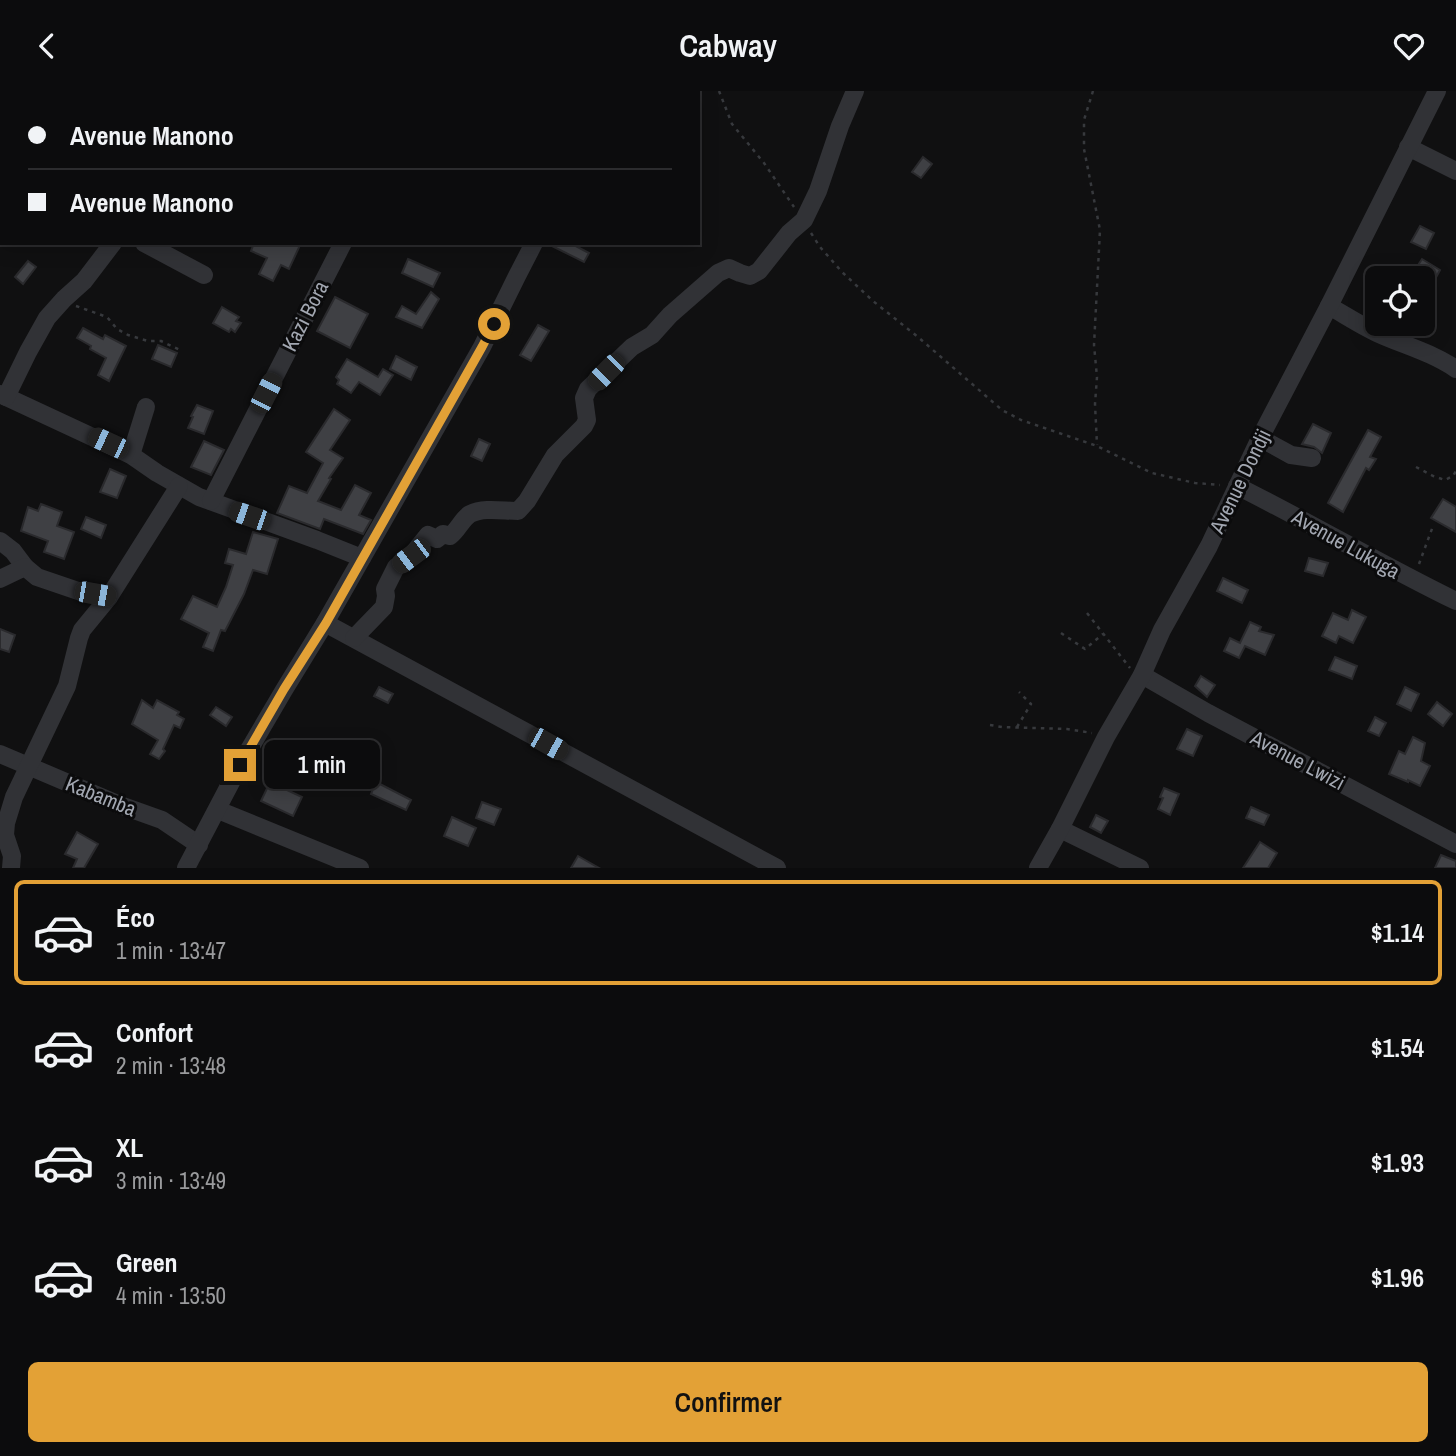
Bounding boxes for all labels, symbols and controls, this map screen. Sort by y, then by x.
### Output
text: Cabway [679,24,777,67]
icon: back [28,27,66,65]
icon: heart [1390,27,1428,65]
text: Avenue Manono [70,118,234,153]
text: Avenue Manono [70,185,234,220]
map controls [1365,266,1435,336]
button: locate [1365,266,1435,336]
street label: Kazi Bora [275,275,335,356]
route start [478,308,510,340]
car [584,350,629,394]
car [248,370,285,416]
street label: Avenue Dondji [1202,424,1278,539]
car [85,425,132,461]
car [226,499,273,533]
street label: Avenue Lukuga [1286,502,1406,586]
car [388,535,435,577]
car [73,580,118,608]
street label: Avenue Lwizi [1245,723,1350,797]
car [525,725,572,763]
callout: 1 min [264,741,380,789]
route end [224,749,256,781]
text: 1 min [298,749,346,780]
street label: Kabamba [61,769,141,823]
text: Éco [116,900,155,935]
icon: car [32,901,95,964]
text: $1.14 [1371,915,1424,950]
text: 1 min · 13:47 [116,935,226,966]
text: Confort [116,1015,193,1050]
icon: car [32,1016,95,1079]
text: $1.54 [1371,1030,1424,1065]
text: 2 min · 13:48 [116,1050,226,1081]
text: XL [116,1130,143,1165]
icon: car [32,1131,95,1194]
text: $1.93 [1371,1145,1424,1180]
text: 3 min · 13:49 [116,1165,226,1196]
text: Green [116,1245,178,1280]
icon: car [32,1246,95,1309]
text: $1.96 [1371,1260,1424,1295]
text: 4 min · 13:50 [116,1280,226,1311]
button: Confirmer [28,1362,1428,1442]

